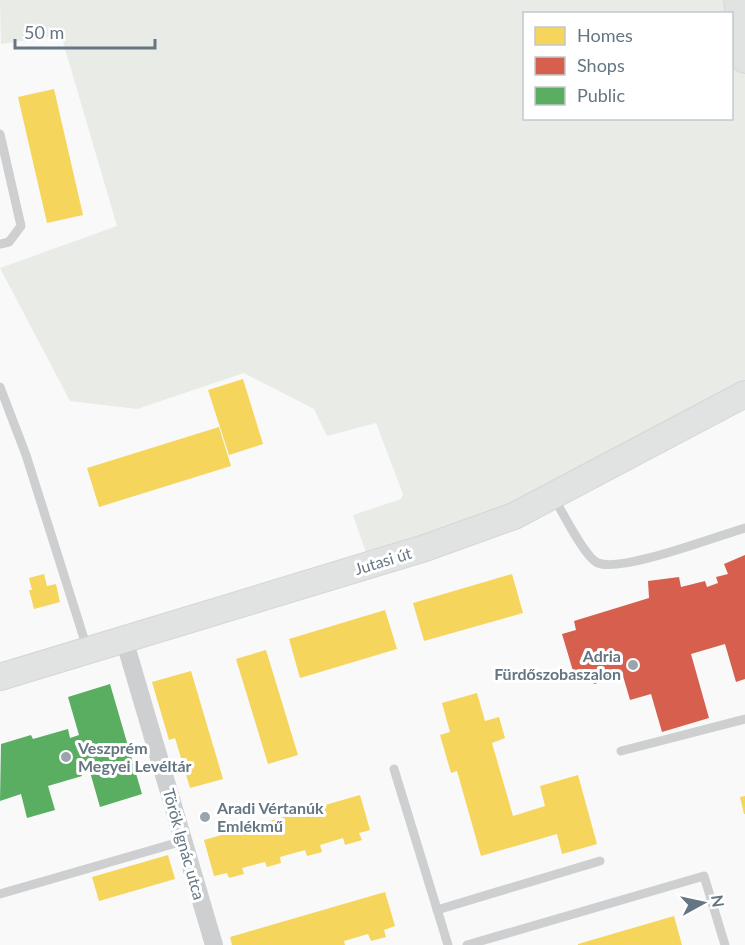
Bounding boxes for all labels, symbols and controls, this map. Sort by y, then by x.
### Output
scale bar [15,12,154,50]
legend [523,12,733,120]
text: 50 m [24,21,64,43]
text: Homes [577,24,633,46]
text: Shops [577,54,625,76]
text: Public [577,84,625,106]
street label: Jutasi út [352,543,414,578]
place label: Adria Fürdőszobaszalon [494,646,621,683]
marker: Adria Fürdőszobaszalon [626,658,640,672]
place label: Veszprém Megyei Levéltár [77,738,192,775]
marker: Veszprém Megyei Levéltár [59,750,73,764]
street label: Török Ignác utca [160,786,209,902]
place label: Aradi Vértanúk Emlékmű [216,798,324,835]
marker: Aradi Vértanúk Emlékmű [198,810,212,824]
north arrow [673,873,733,933]
text: N [708,893,729,908]

